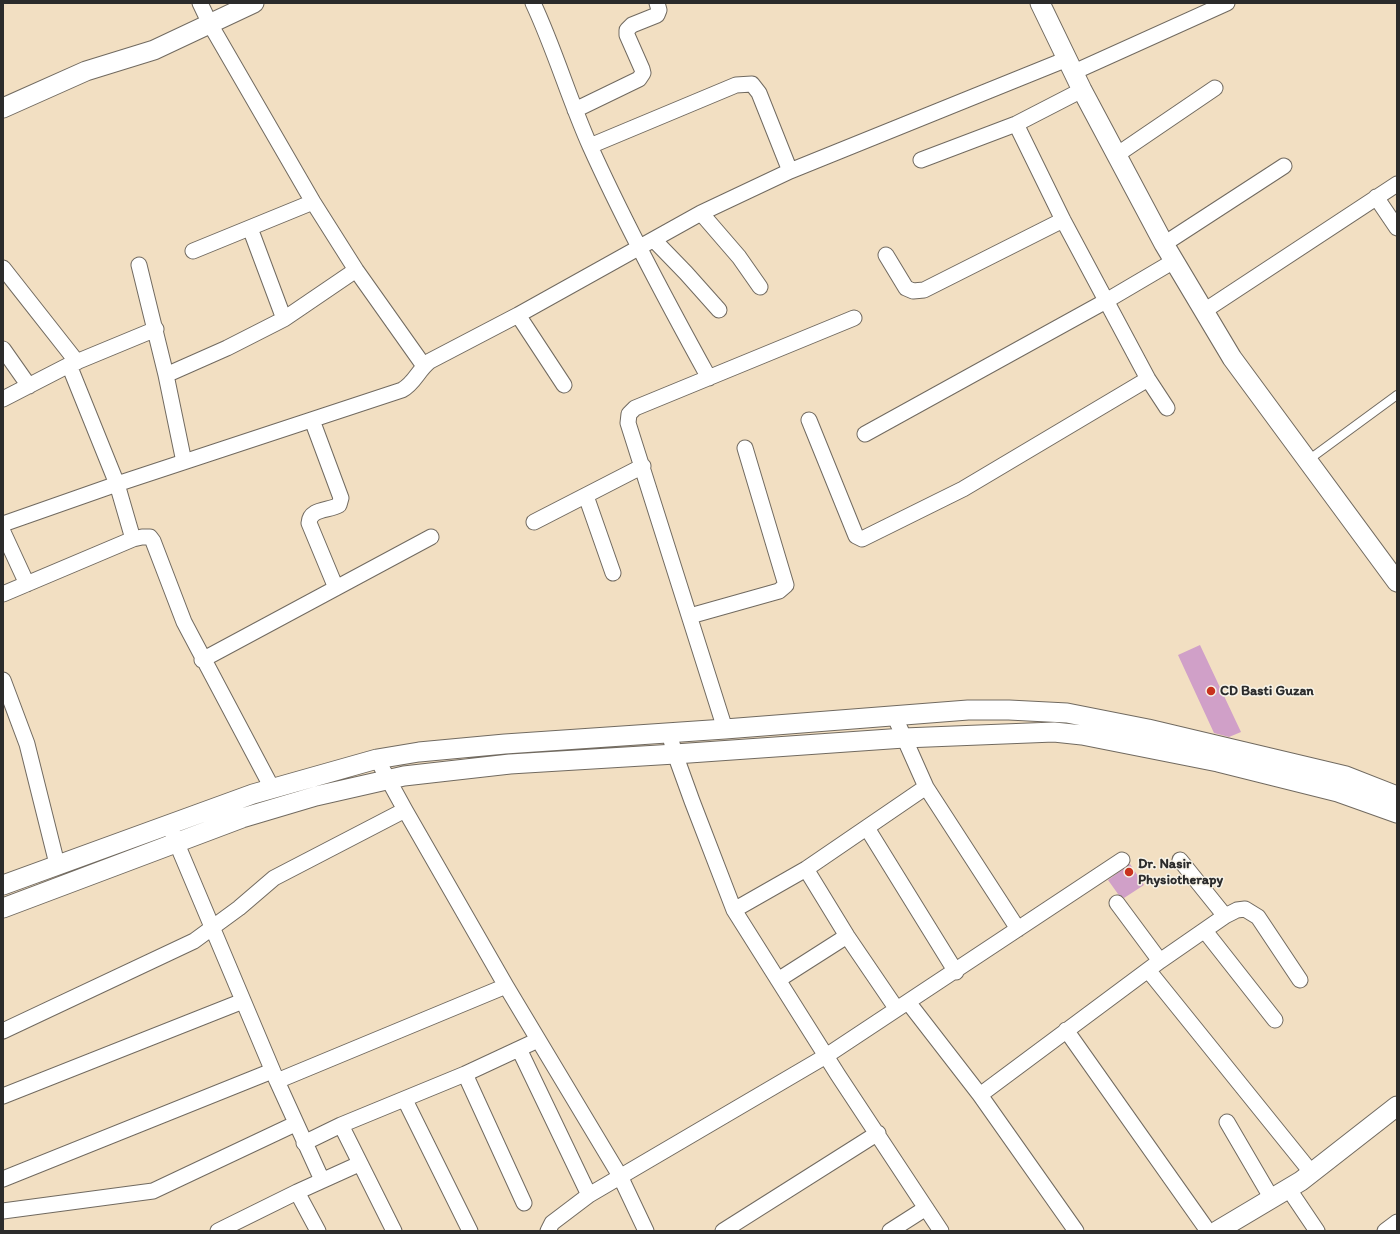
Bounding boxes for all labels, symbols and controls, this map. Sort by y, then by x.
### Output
place label: CD Basti Guzan [1220,683,1314,699]
marker: CD Basti Guzan [1205,685,1217,697]
place label: Dr. Nasir Physiotherapy [1138,856,1223,888]
marker: Dr. Nasir Physiotherapy [1123,866,1135,878]

